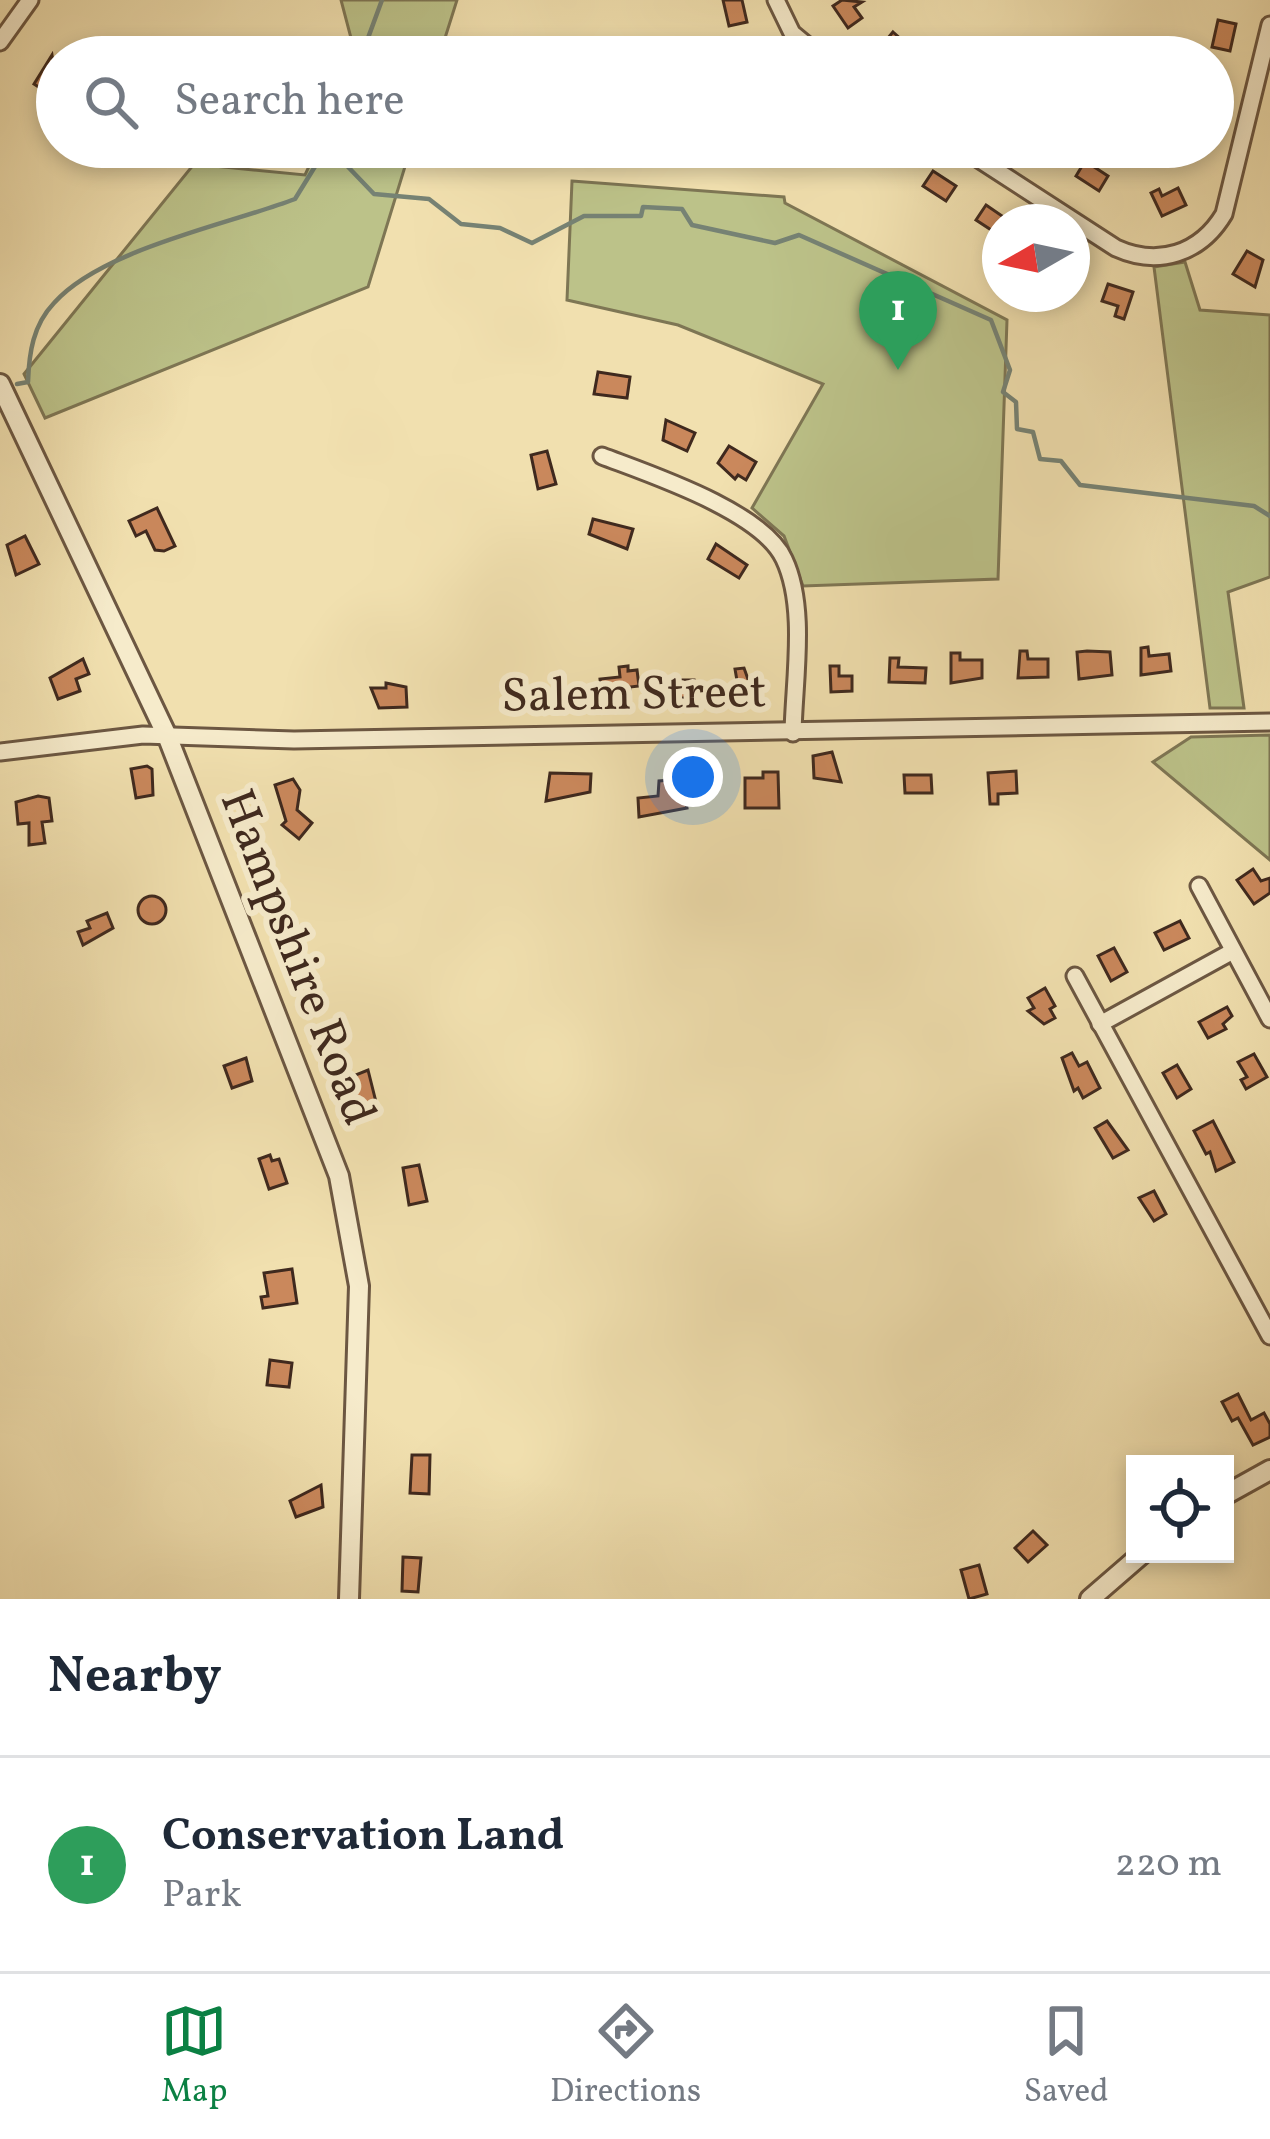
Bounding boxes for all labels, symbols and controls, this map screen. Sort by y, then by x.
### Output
search box [36,36,1234,168]
icon: search [78,69,144,135]
text: Search here [174,71,405,134]
north arrow [982,204,1090,312]
pin: 1 [859,271,937,370]
street label: Salem Street [501,660,767,732]
your location [663,747,723,807]
street label: Hampshire Road [201,781,391,1135]
map controls [1126,1455,1234,1563]
button: locate [1126,1455,1234,1563]
text: Nearby [48,1642,222,1713]
text: Conservation Land [162,1806,564,1869]
text: 1 [79,1838,95,1892]
text: 220 m [1115,1838,1222,1892]
text: Park [162,1869,242,1923]
tab: Map [161,1998,227,2116]
tab: Directions [550,1998,701,2116]
tab: Saved [1024,1998,1109,2116]

